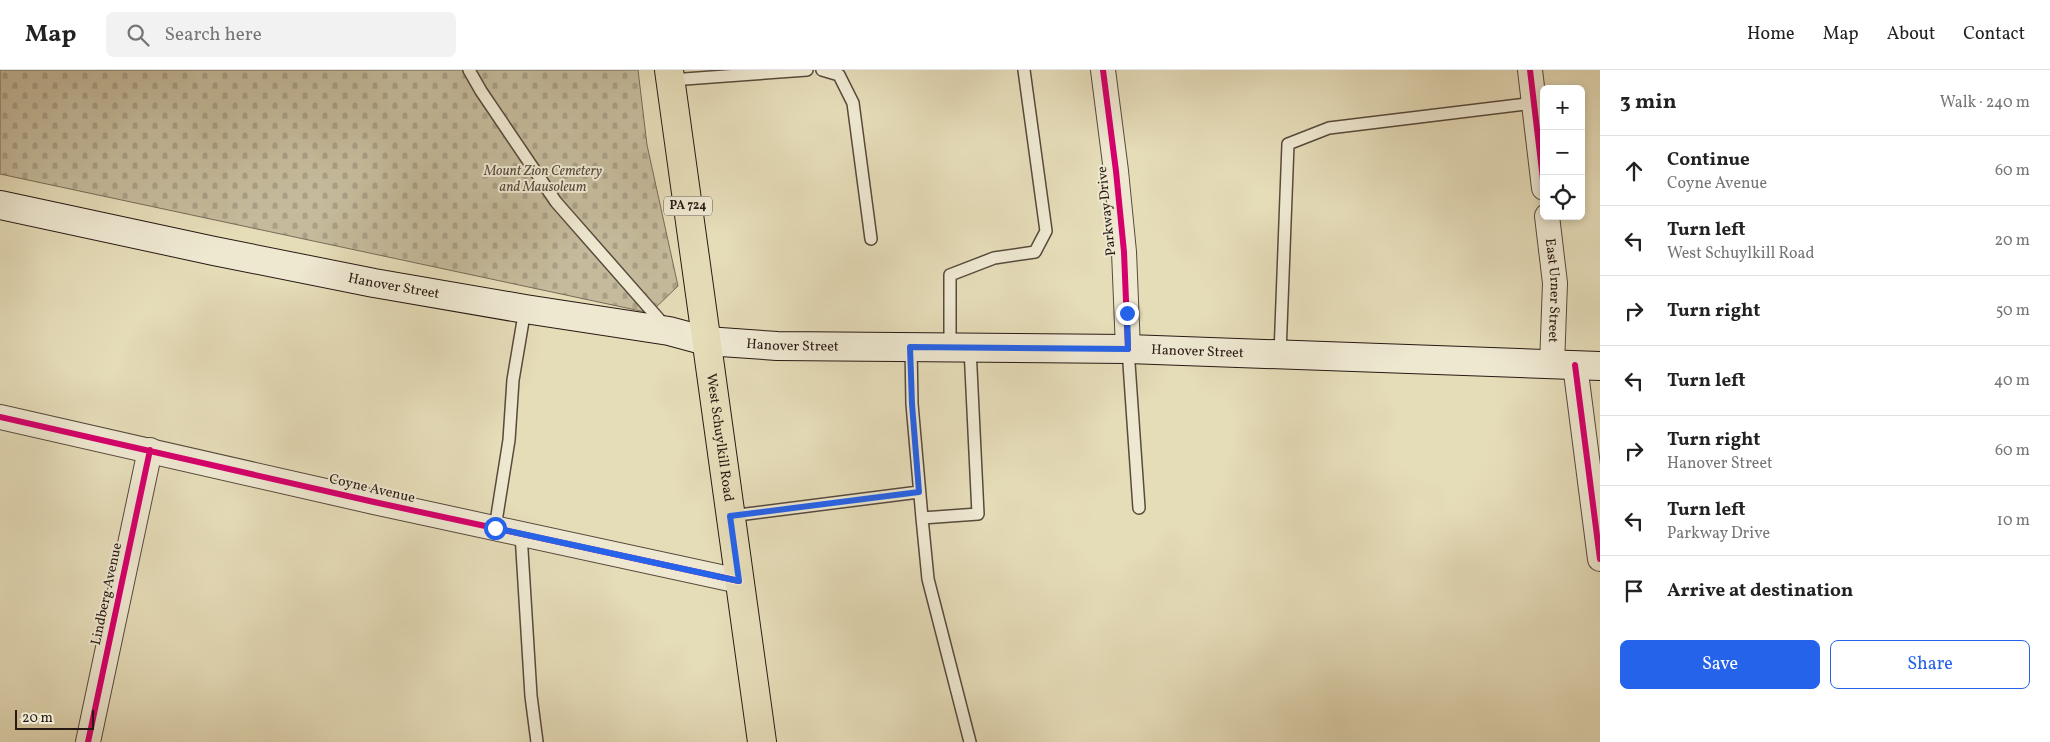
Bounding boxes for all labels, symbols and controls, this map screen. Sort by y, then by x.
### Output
search box [106,12,456,57]
text: Map [25,18,76,52]
icon: search [124,21,152,49]
text: Search here [164,22,262,48]
text: Home [1747,22,1795,47]
text: Map [1823,22,1859,47]
text: About [1887,22,1935,47]
text: Contact [1963,22,2025,47]
map controls [1540,85,1585,220]
button: + [1540,85,1585,130]
text: 3 min [1620,88,1676,117]
text: Walk · 240 m [1940,92,2030,114]
button: − [1540,130,1585,175]
text: Continue [1667,147,1750,173]
icon: ahead [1620,157,1648,185]
text: 60 m [1995,160,2030,182]
park label: Mount Zion Cemetery and Mausoleum [483,162,603,197]
street label: Parkway Drive [1093,165,1121,257]
text: Coyne Avenue [1667,173,1767,195]
button: locate [1540,175,1585,220]
road number: PA 724 [664,196,712,216]
text: Turn left [1667,217,1746,243]
icon: left [1620,227,1648,255]
text: 20 m [1995,230,2030,252]
street label: East Urner Street [1540,237,1565,343]
text: West Schuylkill Road [1667,243,1815,265]
street label: Hanover Street [346,269,441,304]
icon: right [1620,297,1648,325]
text: Turn right [1667,298,1760,324]
text: 50 m [1996,300,2030,322]
route end [1116,302,1139,325]
street label: Hanover Street [746,334,839,356]
street label: Hanover Street [1151,340,1244,363]
icon: left [1620,367,1648,395]
text: Turn left [1667,368,1746,394]
text: 40 m [1994,370,2030,392]
street label: West Schuylkill Road [702,372,738,503]
text: Turn right [1667,427,1760,453]
icon: right [1620,437,1648,465]
text: 60 m [1995,440,2030,462]
text: Hanover Street [1667,453,1773,475]
street label: Coyne Avenue [327,470,417,508]
text: Turn left [1667,497,1746,523]
icon: left [1620,507,1648,535]
text: 10 m [1997,510,2030,532]
route start [484,517,507,540]
text: Parkway Drive [1667,523,1770,545]
street label: Lindberg Avenue [87,541,127,647]
icon: arrive [1620,577,1648,605]
text: Arrive at destination [1667,578,1853,604]
button: Save [1620,640,1820,689]
button: Share [1830,640,2030,689]
scale bar [15,707,94,730]
text: 20 m [22,709,53,728]

